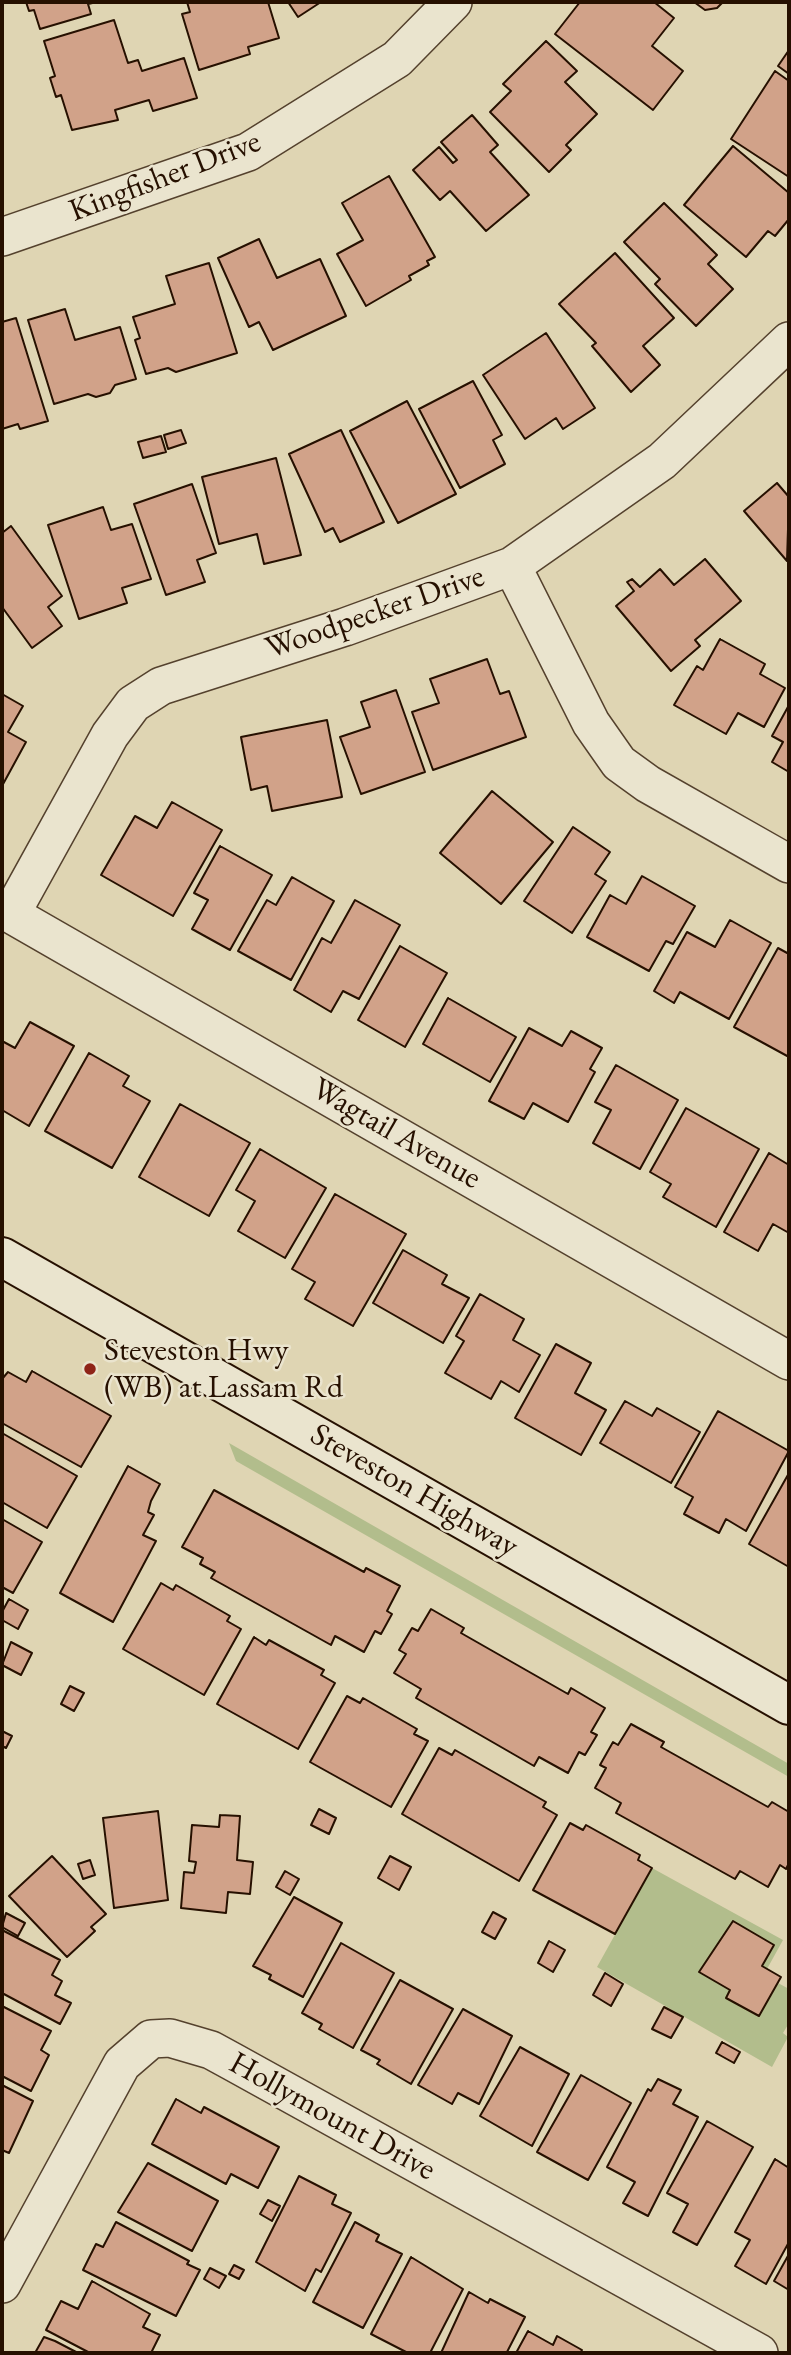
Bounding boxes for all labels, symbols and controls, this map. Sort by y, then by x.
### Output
street label: Kingfisher Drive [64,123,266,231]
street label: Woodpecker Drive [261,558,489,668]
street label: Wagtail Avenue [304,1070,488,1198]
place label: Steveston Hwy (WB) at Lassam Rd [104,1332,343,1407]
marker: Steveston Hwy (WB) at Lassam Rd [82,1361,98,1377]
street label: Steveston Highway [303,1416,525,1566]
street label: Hollymount Drive [222,2044,442,2190]

